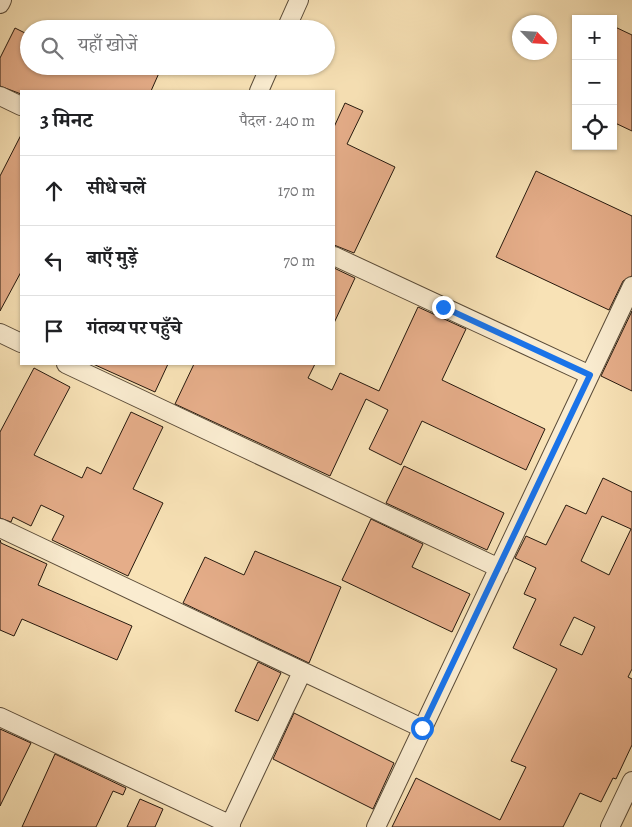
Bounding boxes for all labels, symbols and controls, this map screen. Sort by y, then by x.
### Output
north arrow [512,15,557,60]
map controls [572,15,617,150]
button: + [572,15,617,60]
search box [20,20,335,75]
text: यहाँ खोजें [78,32,137,58]
icon: search [38,34,66,62]
button: − [572,60,617,105]
button: locate [572,105,617,150]
text: 3 मिनट [40,106,92,134]
text: पैदल · 240 m [239,110,315,132]
text: सीधे चलें [87,175,145,201]
icon: ahead [40,177,68,205]
text: 170 m [278,180,315,202]
text: बाएँ मुड़ें [87,245,137,271]
icon: left [40,247,68,275]
text: 70 m [283,250,315,272]
route end [432,296,455,319]
text: गंतव्य पर पहुँचे [87,315,182,341]
icon: arrive [40,317,68,345]
route start [411,717,434,740]

